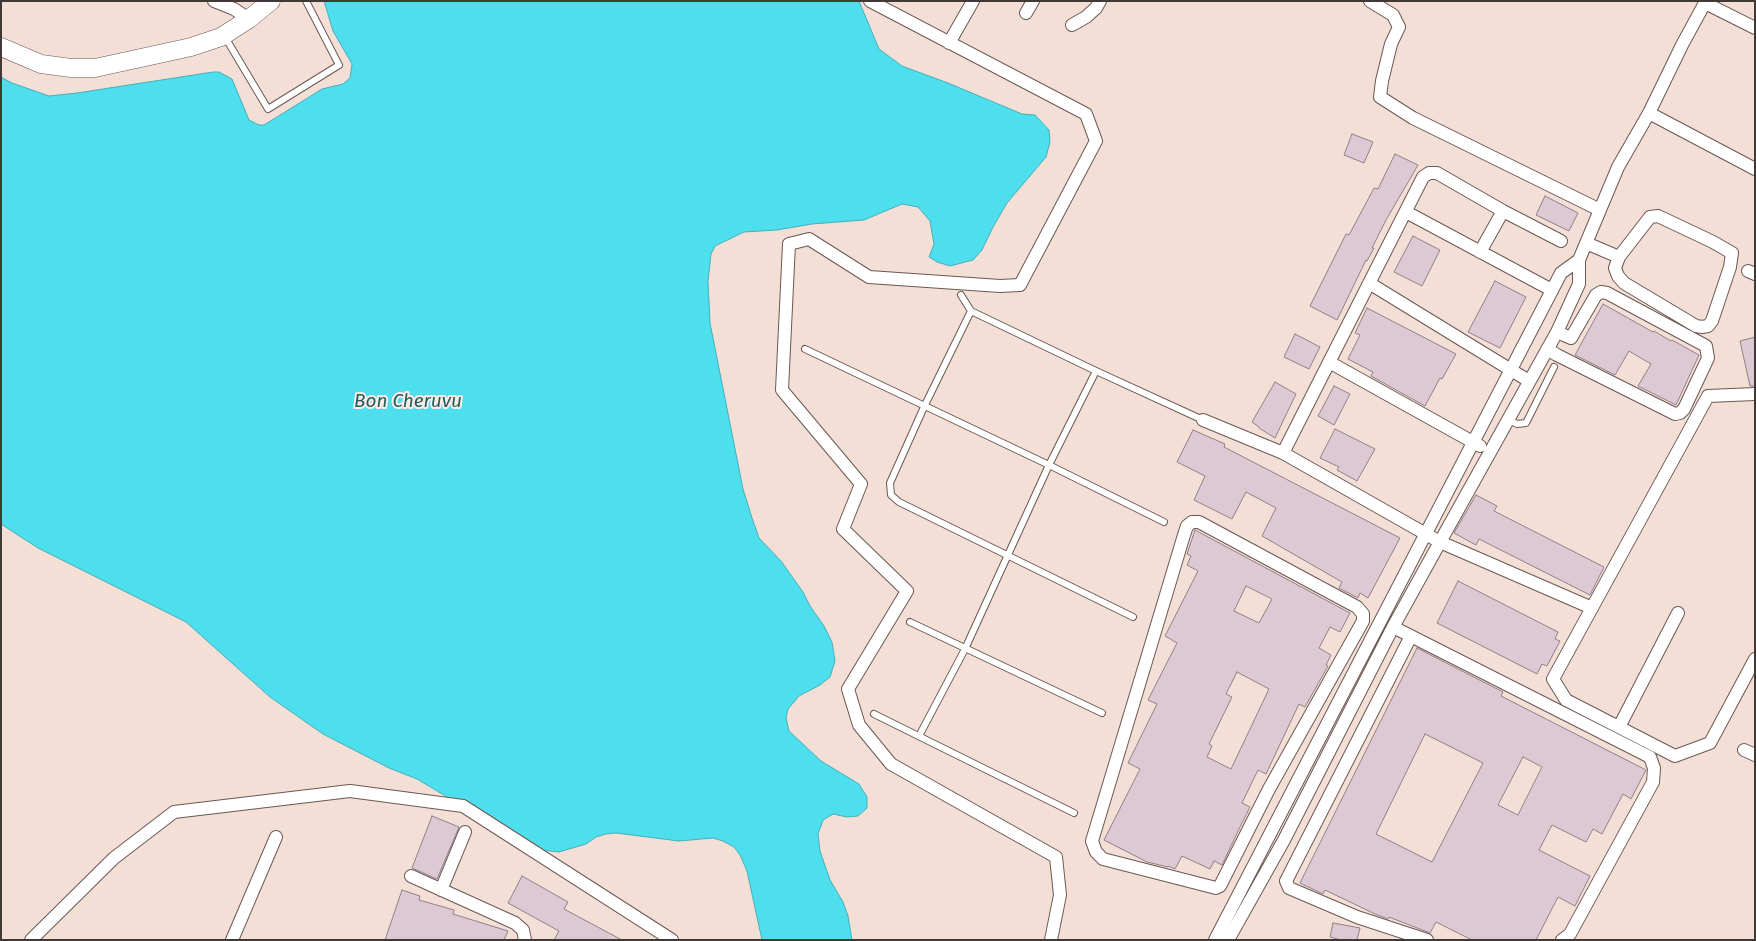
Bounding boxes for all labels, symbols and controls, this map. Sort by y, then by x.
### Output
water label: Bon Cheruvu [354,391,462,413]

